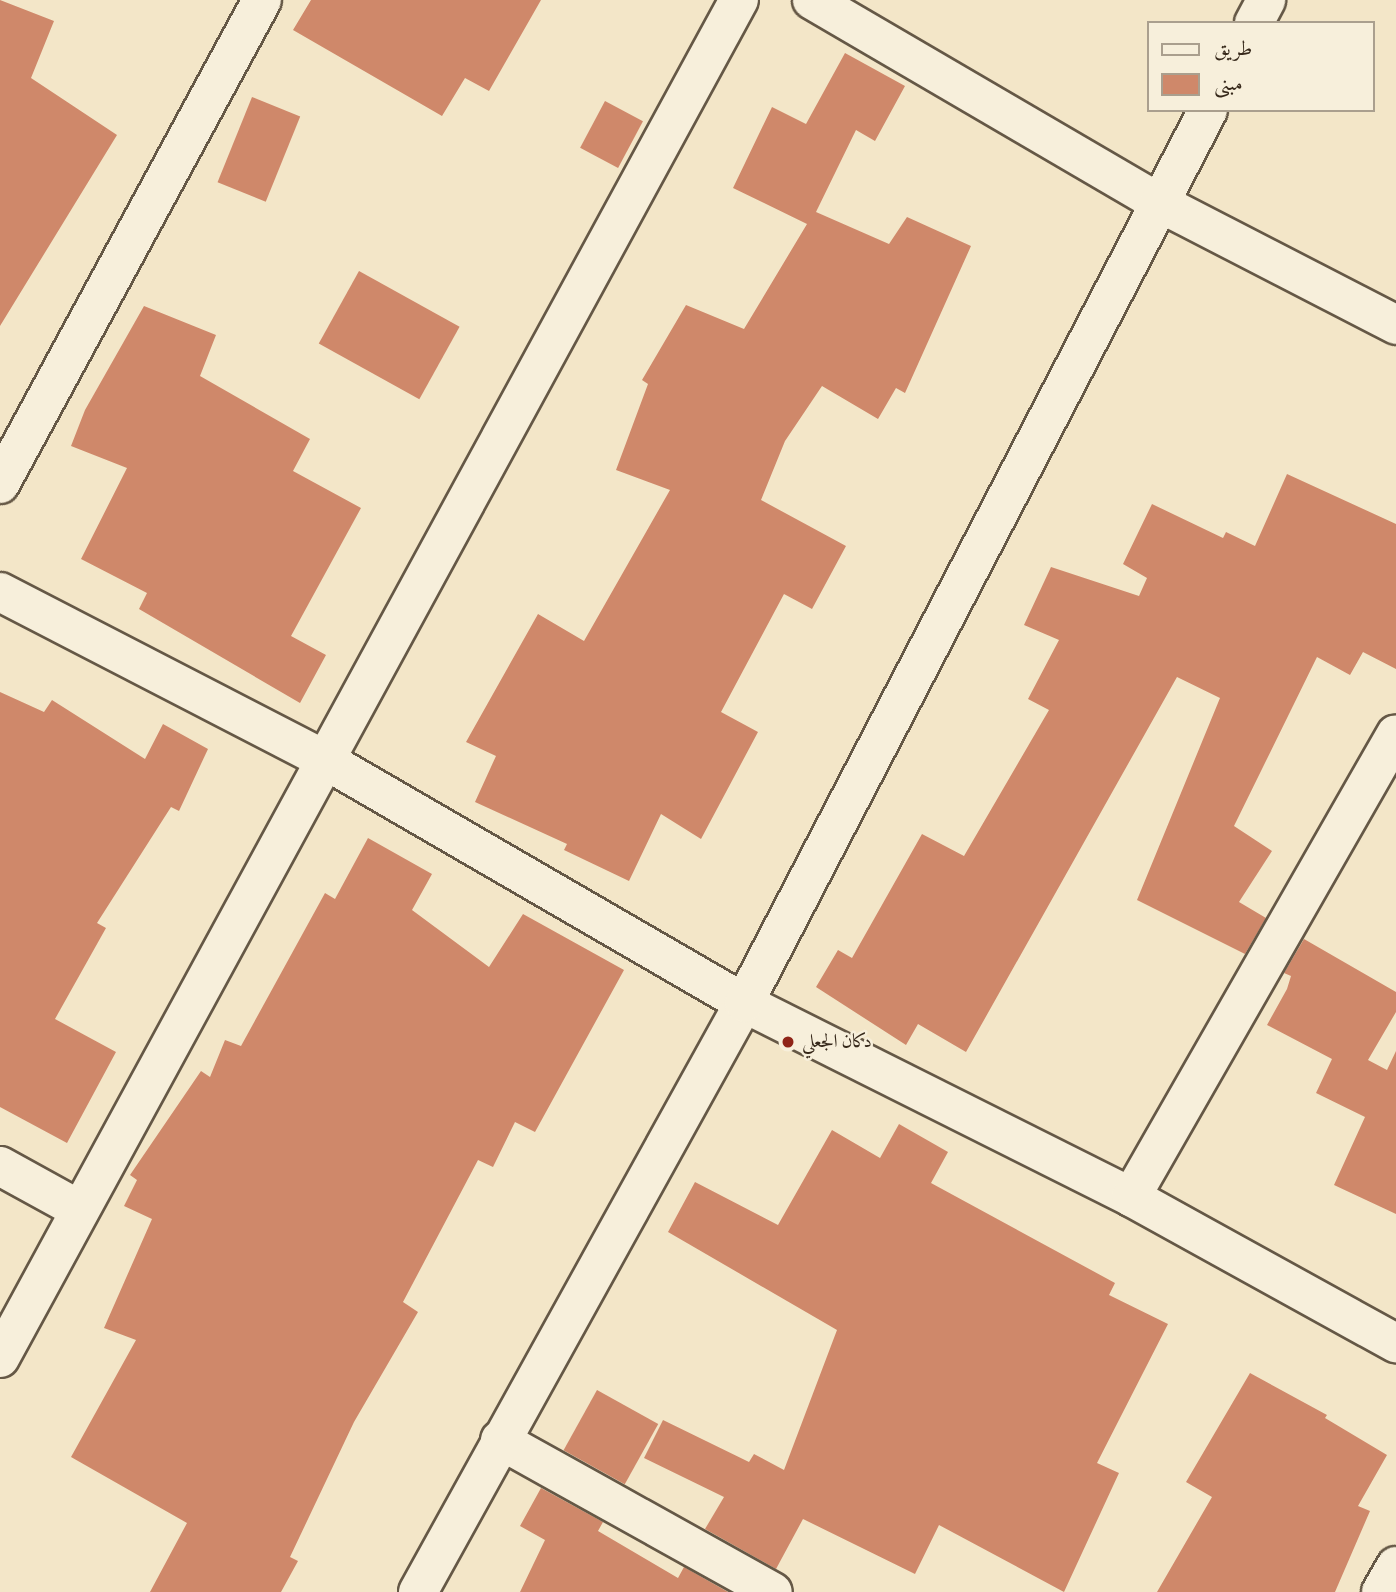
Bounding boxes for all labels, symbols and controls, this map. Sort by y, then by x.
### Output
legend [1148,21,1375,112]
text: طريق [1214,34,1252,62]
text: مبنى [1214,69,1243,97]
place label: دكان الجعلي [802,1031,872,1053]
marker: دكان الجعلي [780,1034,796,1050]

